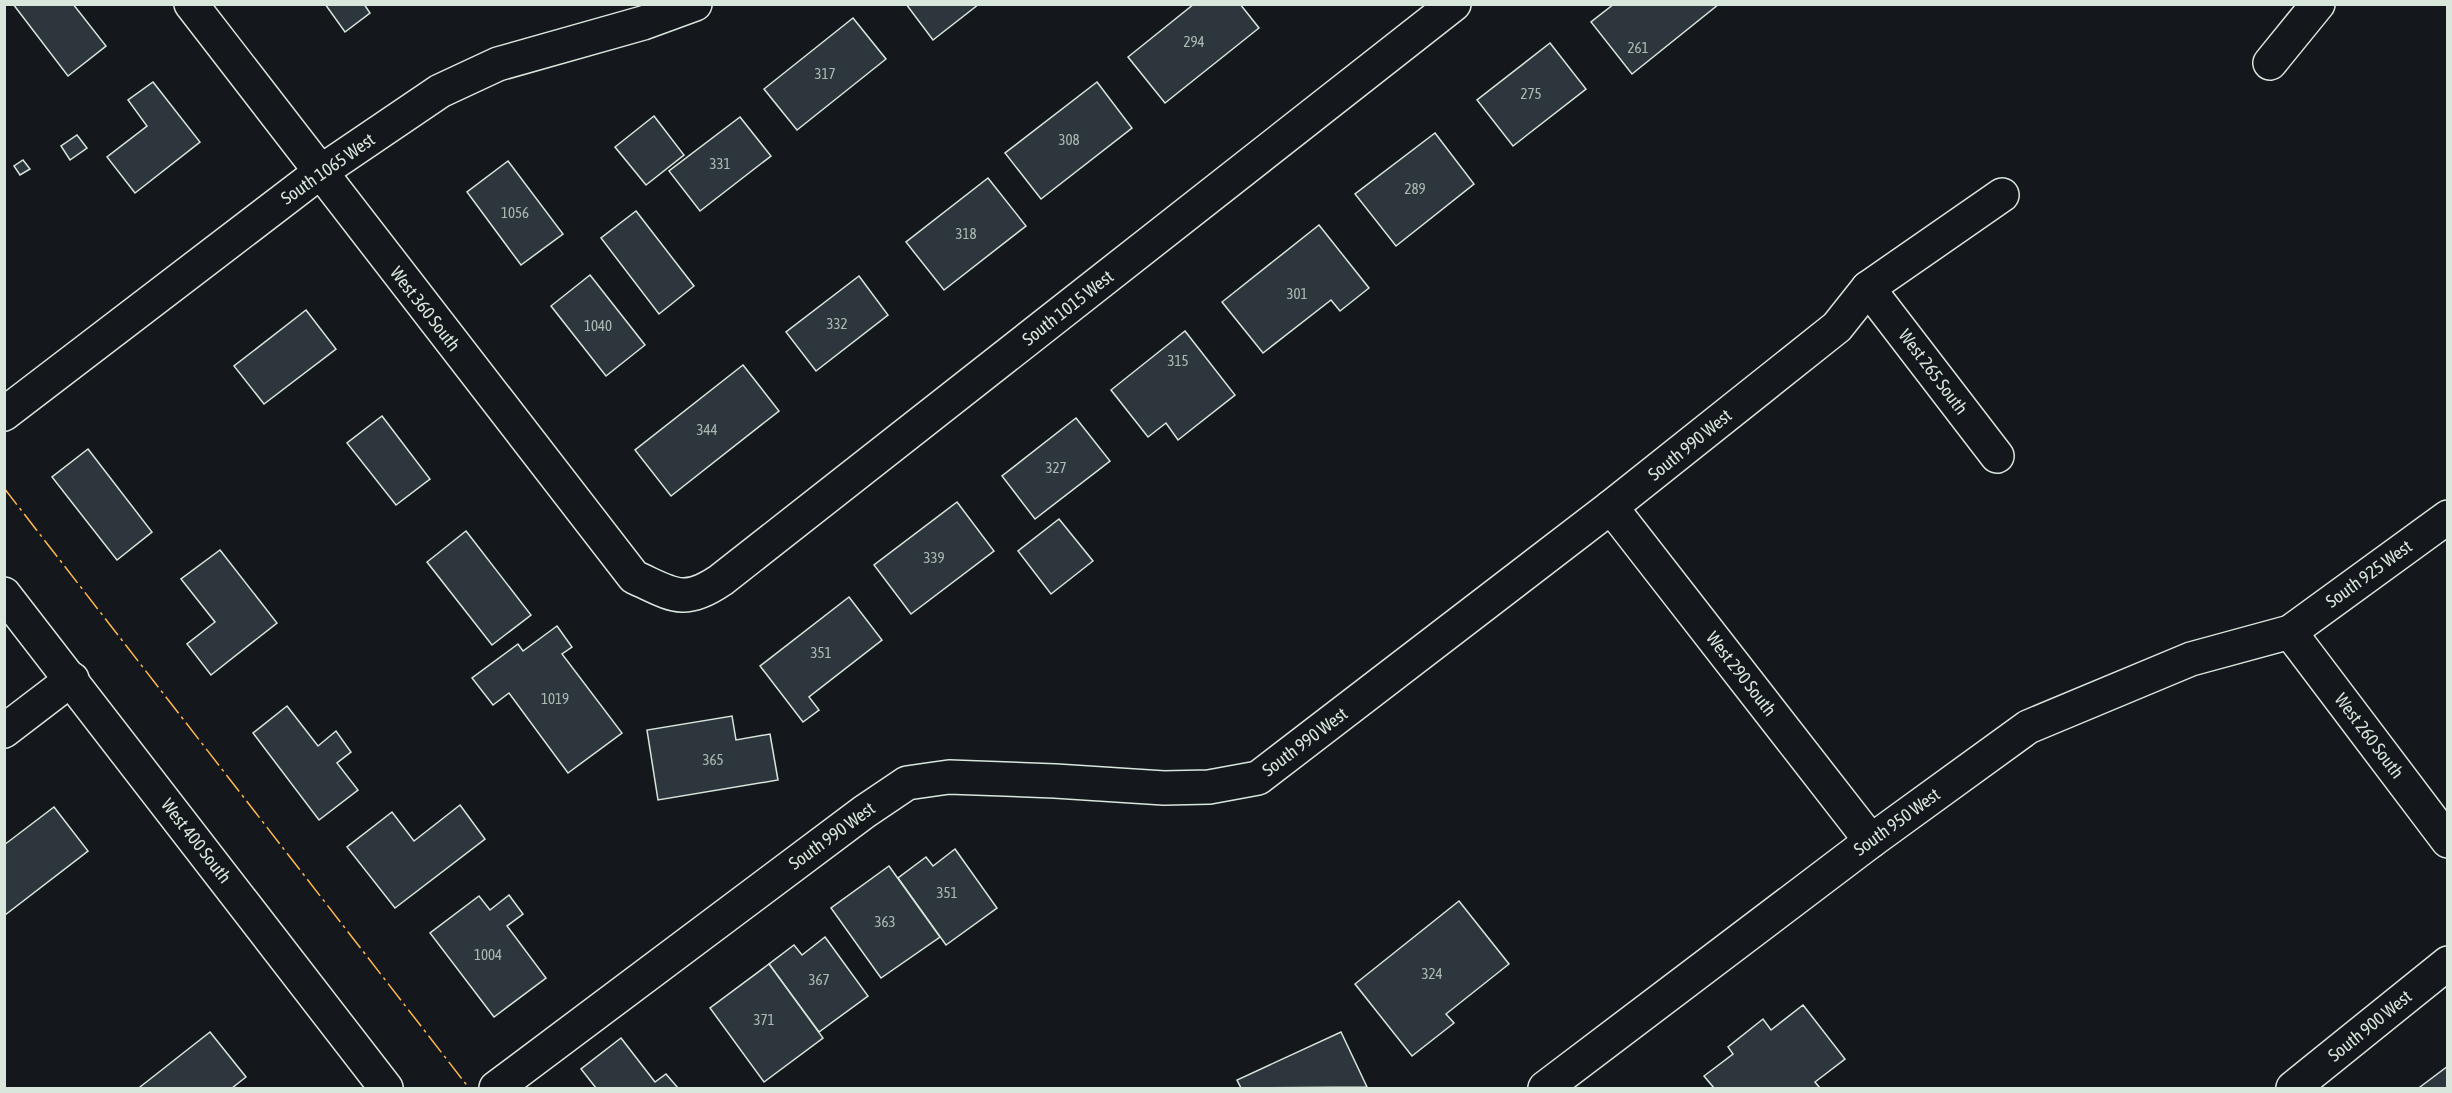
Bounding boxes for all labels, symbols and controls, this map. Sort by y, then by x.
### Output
house number: 294 [1183,33,1205,50]
house number: 261 [1627,39,1649,56]
house number: 317 [814,65,836,82]
house number: 275 [1520,85,1542,102]
street label: South 1065 West [277,129,379,209]
house number: 308 [1058,131,1080,148]
house number: 331 [709,155,731,172]
house number: 289 [1404,180,1426,197]
house number: 1056 [501,204,529,221]
house number: 318 [955,225,977,242]
street label: West 360 South [386,262,465,355]
street label: South 1015 West [1018,266,1117,350]
house number: 301 [1286,285,1308,302]
house number: 332 [826,315,848,332]
house number: 1040 [584,317,612,334]
street label: West 265 South [1895,325,1972,418]
house number: 315 [1167,352,1189,369]
street label: South 990 West [1644,405,1736,485]
house number: 344 [696,421,718,438]
house number: 327 [1045,459,1067,476]
street label: South 925 West [2322,535,2416,612]
house number: 339 [923,549,945,566]
street label: West 290 South [1702,627,1781,720]
house number: 351 [810,644,832,661]
street label: West 260 South [2331,689,2408,782]
house number: 1019 [541,690,569,707]
street label: South 990 West [1258,703,1351,780]
house number: 365 [702,751,724,768]
street label: South 950 West [1850,783,1944,860]
street label: West 400 South [157,794,236,887]
street label: South 990 West [785,797,879,874]
house number: 351 [936,884,958,901]
house number: 363 [874,913,896,930]
house number: 1004 [474,946,502,963]
house number: 324 [1421,965,1443,982]
house number: 367 [808,971,830,988]
street label: South 900 West [2324,986,2416,1066]
house number: 371 [753,1011,775,1028]

